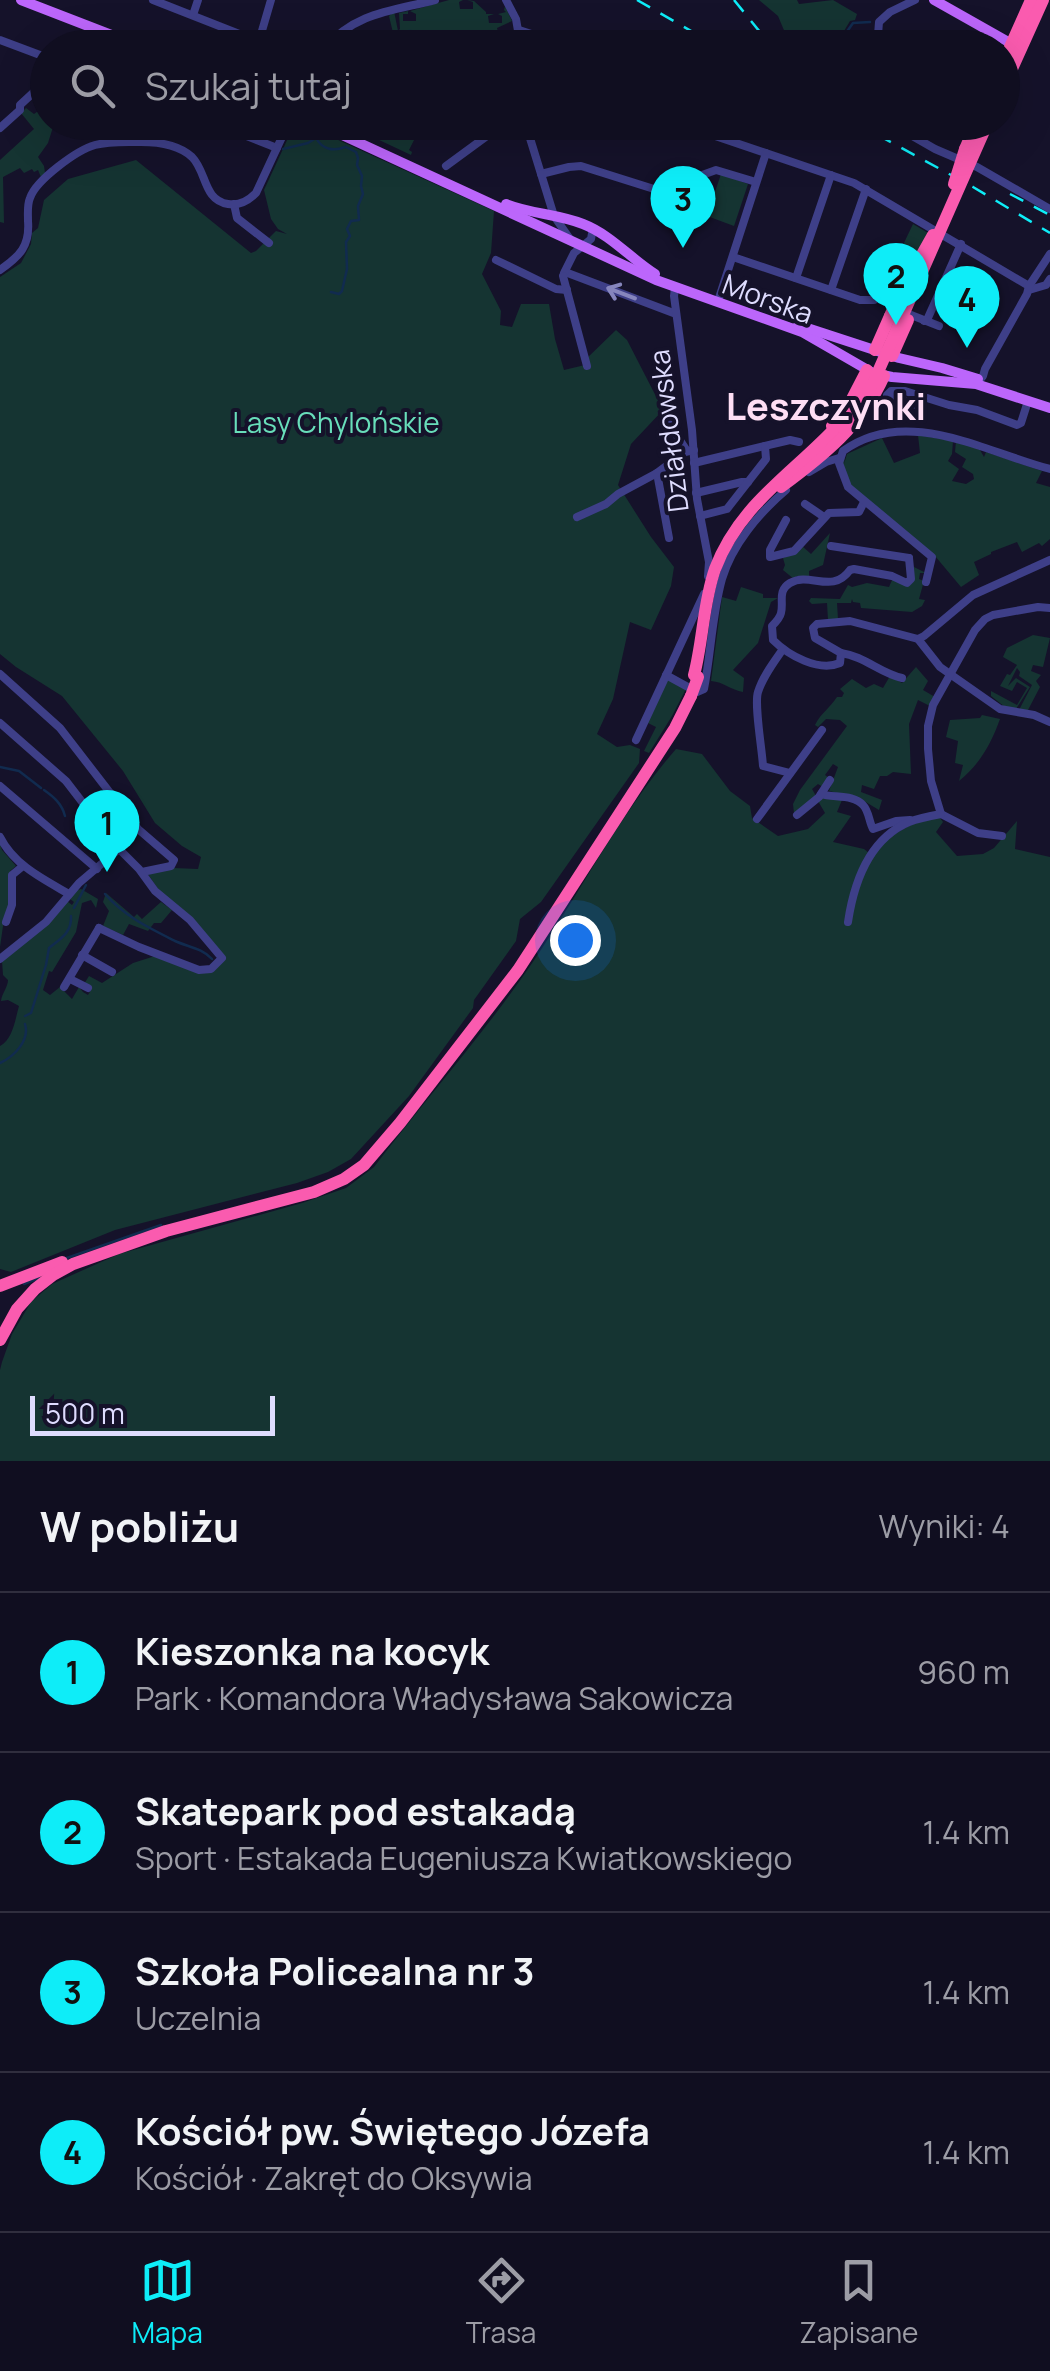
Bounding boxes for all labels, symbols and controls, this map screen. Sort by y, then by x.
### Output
search box [30,30,1020,140]
icon: search [65,58,120,113]
text: Szukaj tutaj [145,59,352,111]
pin: 3 [650,166,716,248]
pin: 2 [864,242,928,325]
street label: Morska [717,264,819,332]
pin: 4 [934,266,1000,348]
one-way arrow [606,283,637,301]
street label: Działdowska [639,348,697,514]
district label: Leszczynki [726,379,926,431]
park label: Lasy Chylońskie [232,403,440,441]
pin: 1 [74,790,140,872]
your location [550,915,601,966]
scale bar [30,1391,275,1436]
text: 500 m [45,1394,125,1432]
text: W pobliżu [40,1497,239,1555]
text: Wyniki: 4 [879,1504,1010,1548]
text: Kieszonka na kocyk [135,1624,489,1676]
text: 1 [65,1650,80,1694]
text: 960 m [917,1650,1010,1694]
text: Park · Komandora Władysława Sakowicza [135,1676,733,1720]
text: Skatepark pod estakadą [135,1784,576,1836]
text: 2 [63,1810,82,1854]
text: 1.4 km [922,1810,1010,1854]
text: Sport · Estakada Eugeniusza Kwiatkowskiego [135,1836,792,1880]
text: Szkoła Policealna nr 3 [135,1944,535,1996]
text: 3 [63,1970,82,2014]
text: 1.4 km [922,1970,1010,2014]
text: Uczelnia [135,1996,261,2040]
text: Kościół pw. Świętego Józefa [135,2104,650,2156]
text: 4 [63,2130,82,2174]
text: 1.4 km [922,2130,1010,2174]
text: Kościół · Zakręt do Oksywia [135,2156,533,2200]
tab: Mapa [132,2253,203,2351]
tab: Trasa [466,2253,536,2351]
tab: Zapisane [799,2253,918,2351]

